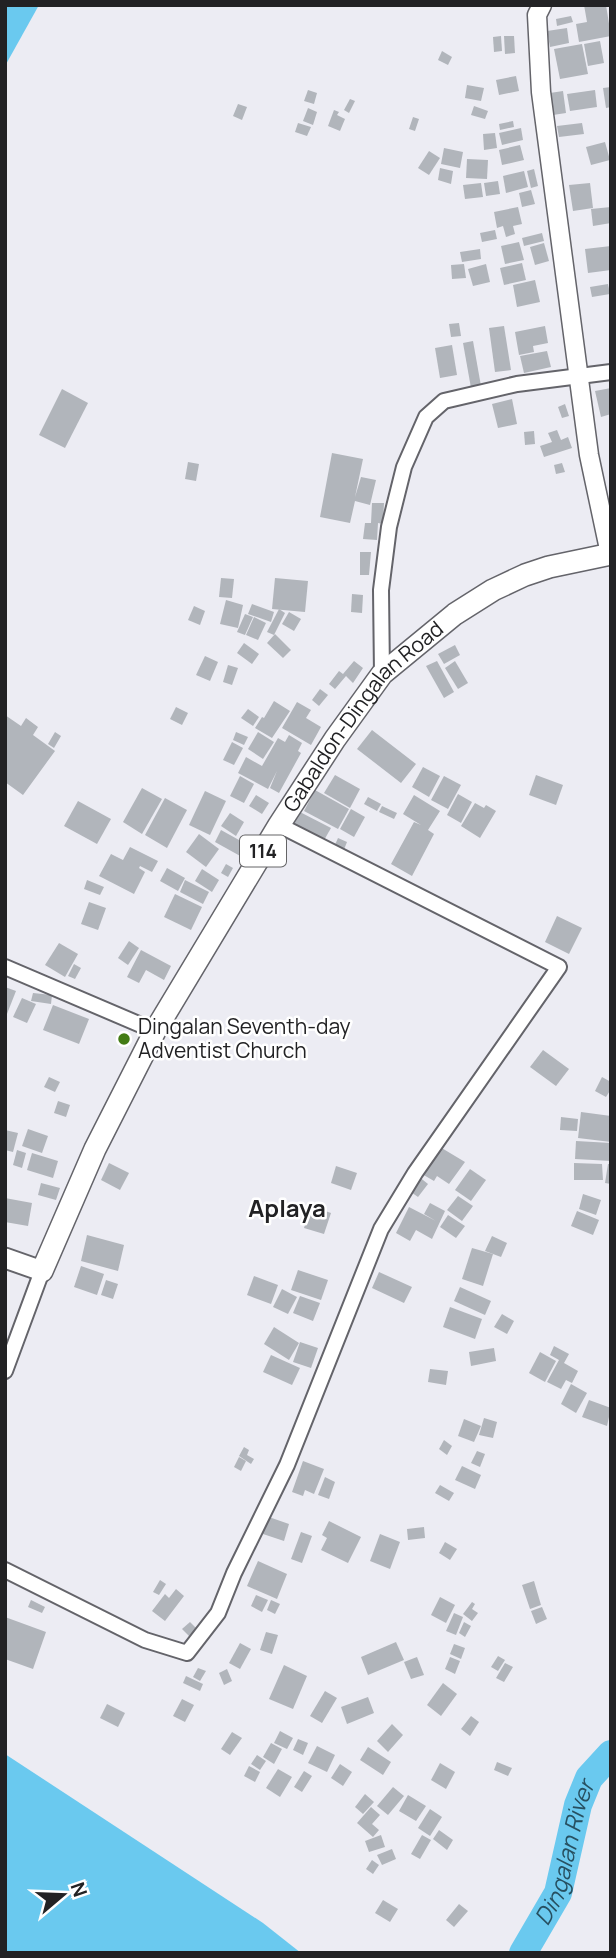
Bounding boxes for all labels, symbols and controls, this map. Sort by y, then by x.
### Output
street label: Gabaldon-Dingalan Road [276,614,449,817]
road number: 114 [240,836,286,866]
place label: Dingalan Seventh-day Adventist Church [138,1012,351,1064]
marker: Dingalan Seventh-day Adventist Church [116,1031,132,1047]
district label: Aplaya [248,1191,326,1224]
water label: Dingalan River [526,1773,602,1930]
north arrow [28,1860,98,1930]
text: N [65,1879,94,1900]

